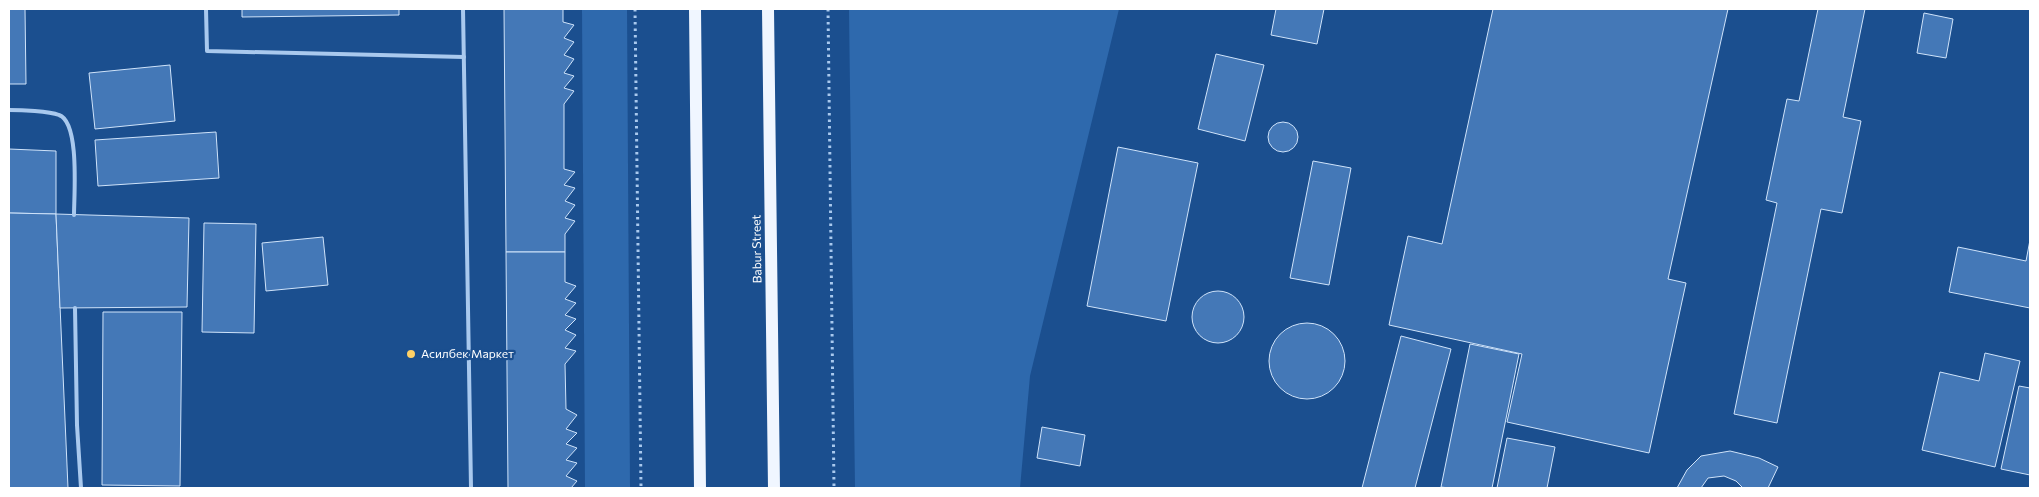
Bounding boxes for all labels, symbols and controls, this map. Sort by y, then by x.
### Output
street label: Babur Street [748,214,764,284]
place label: Асилбек Маркет [421,346,514,360]
marker: Асилбек Маркет [405,348,417,360]

